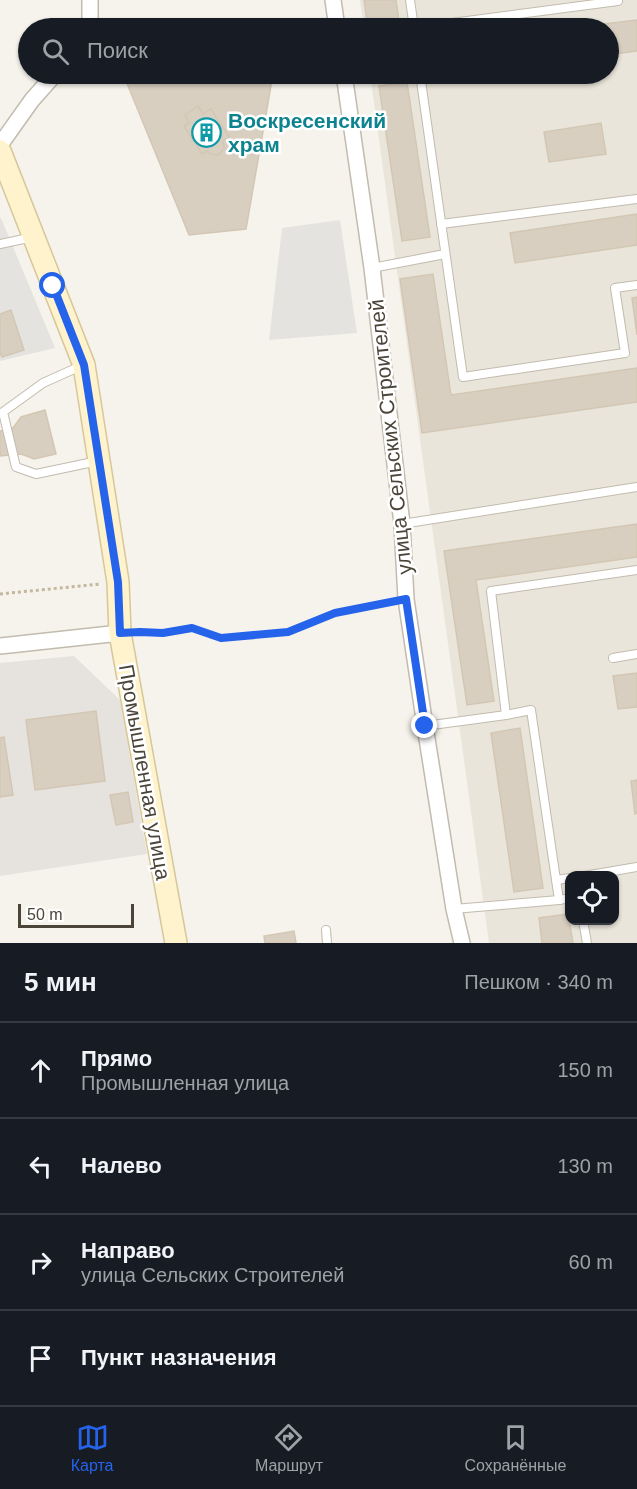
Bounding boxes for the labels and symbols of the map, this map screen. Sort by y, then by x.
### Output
place label: Воскресенский храм [228,109,386,156]
building icon: Воскресенский храм [191,116,223,148]
route start [39,272,65,298]
street label: улица Сельских Строителей [364,298,416,576]
street label: Промышленная улица [115,662,175,882]
route end [411,712,437,738]
scale bar [18,901,134,928]

